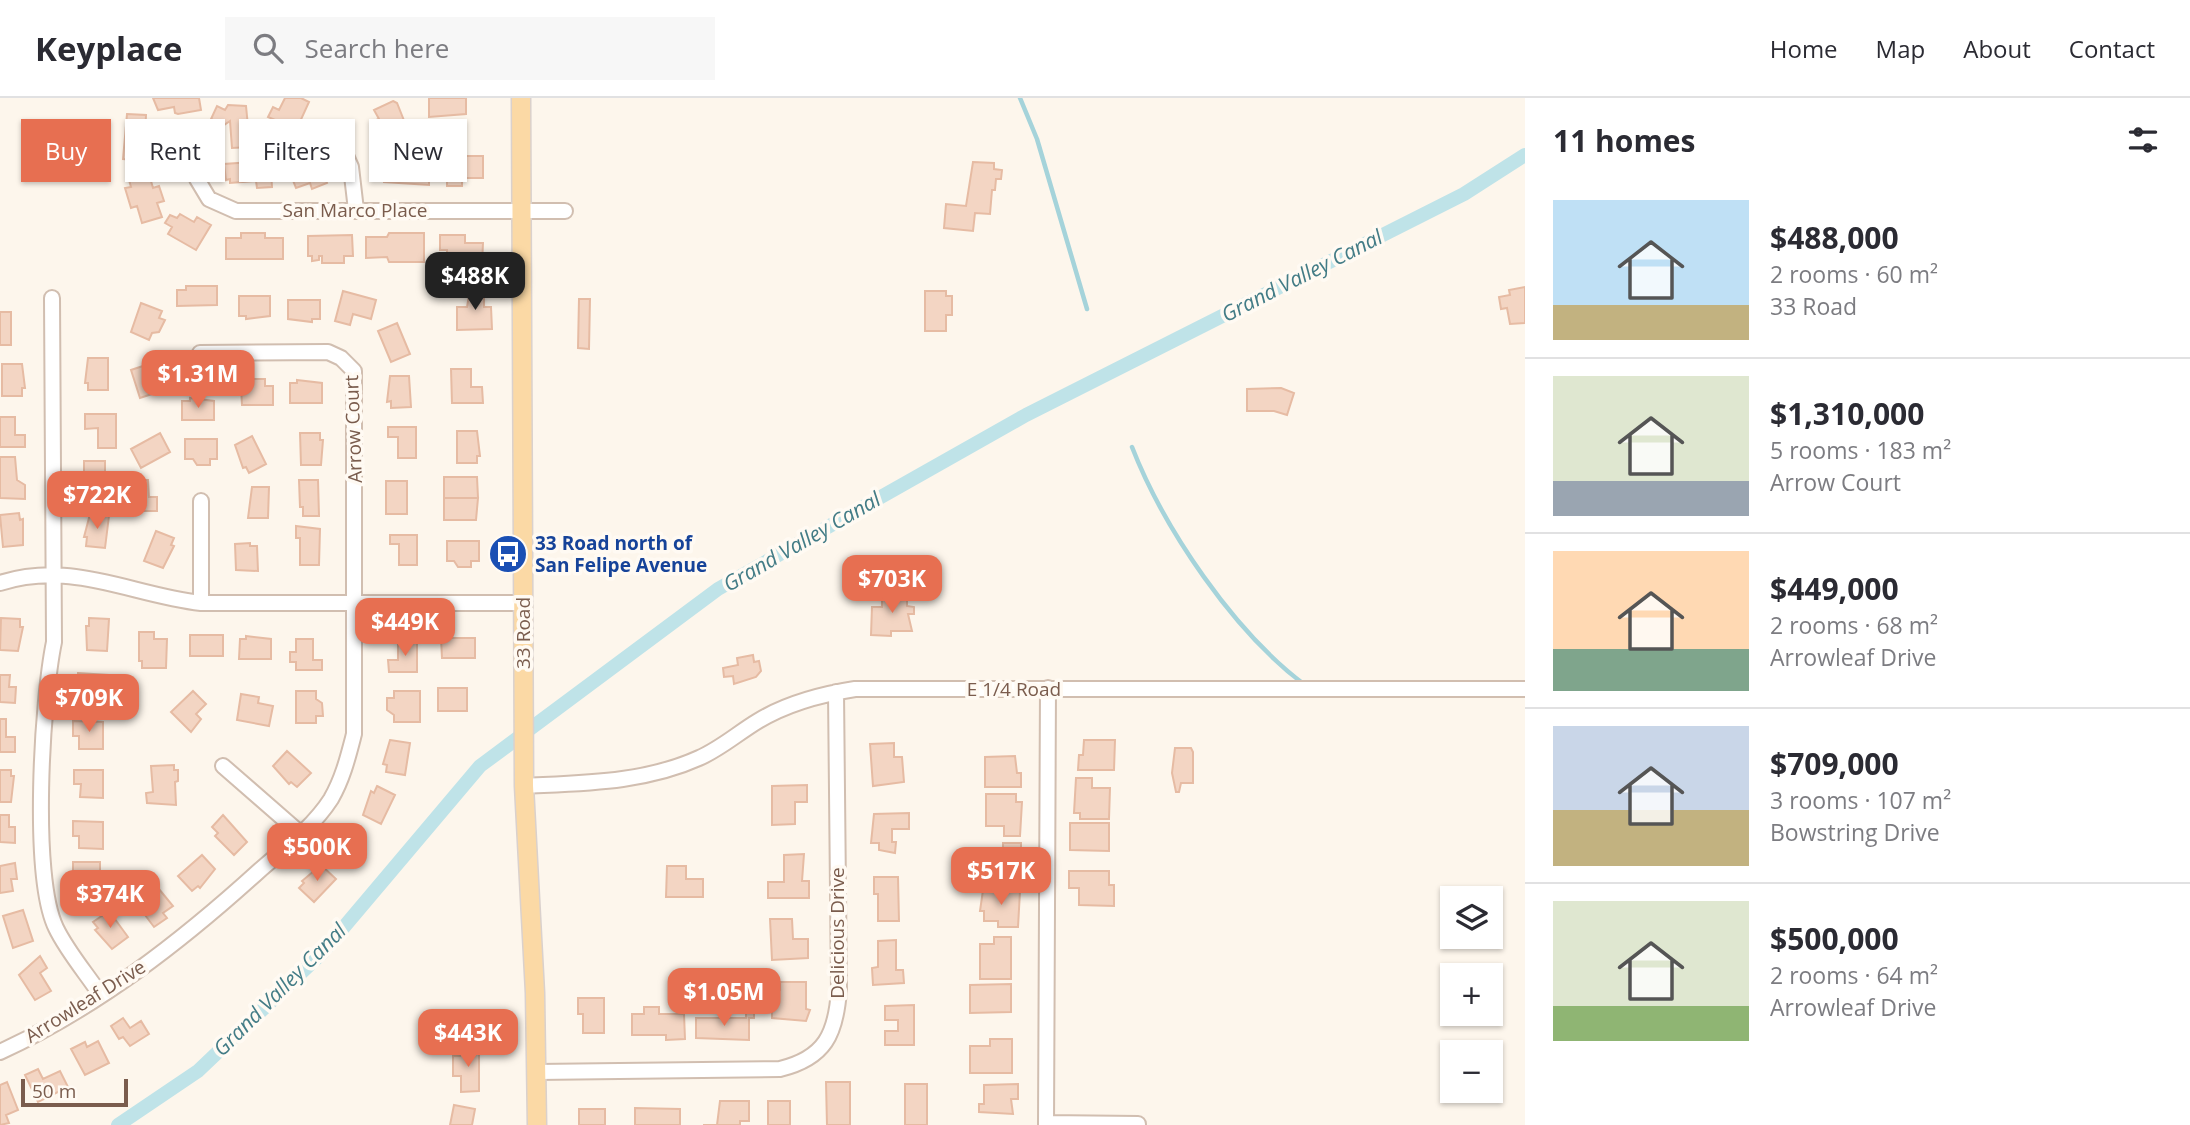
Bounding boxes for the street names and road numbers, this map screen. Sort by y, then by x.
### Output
street label: San Marco Place [283,197,428,223]
street label: Arrow Court [338,374,368,484]
street label: 33 Road [510,597,536,669]
street label: E 1/4 Road [967,676,1061,702]
street label: Delicious Drive [824,867,850,999]
street label: Arrowleaf Drive [20,954,150,1048]

